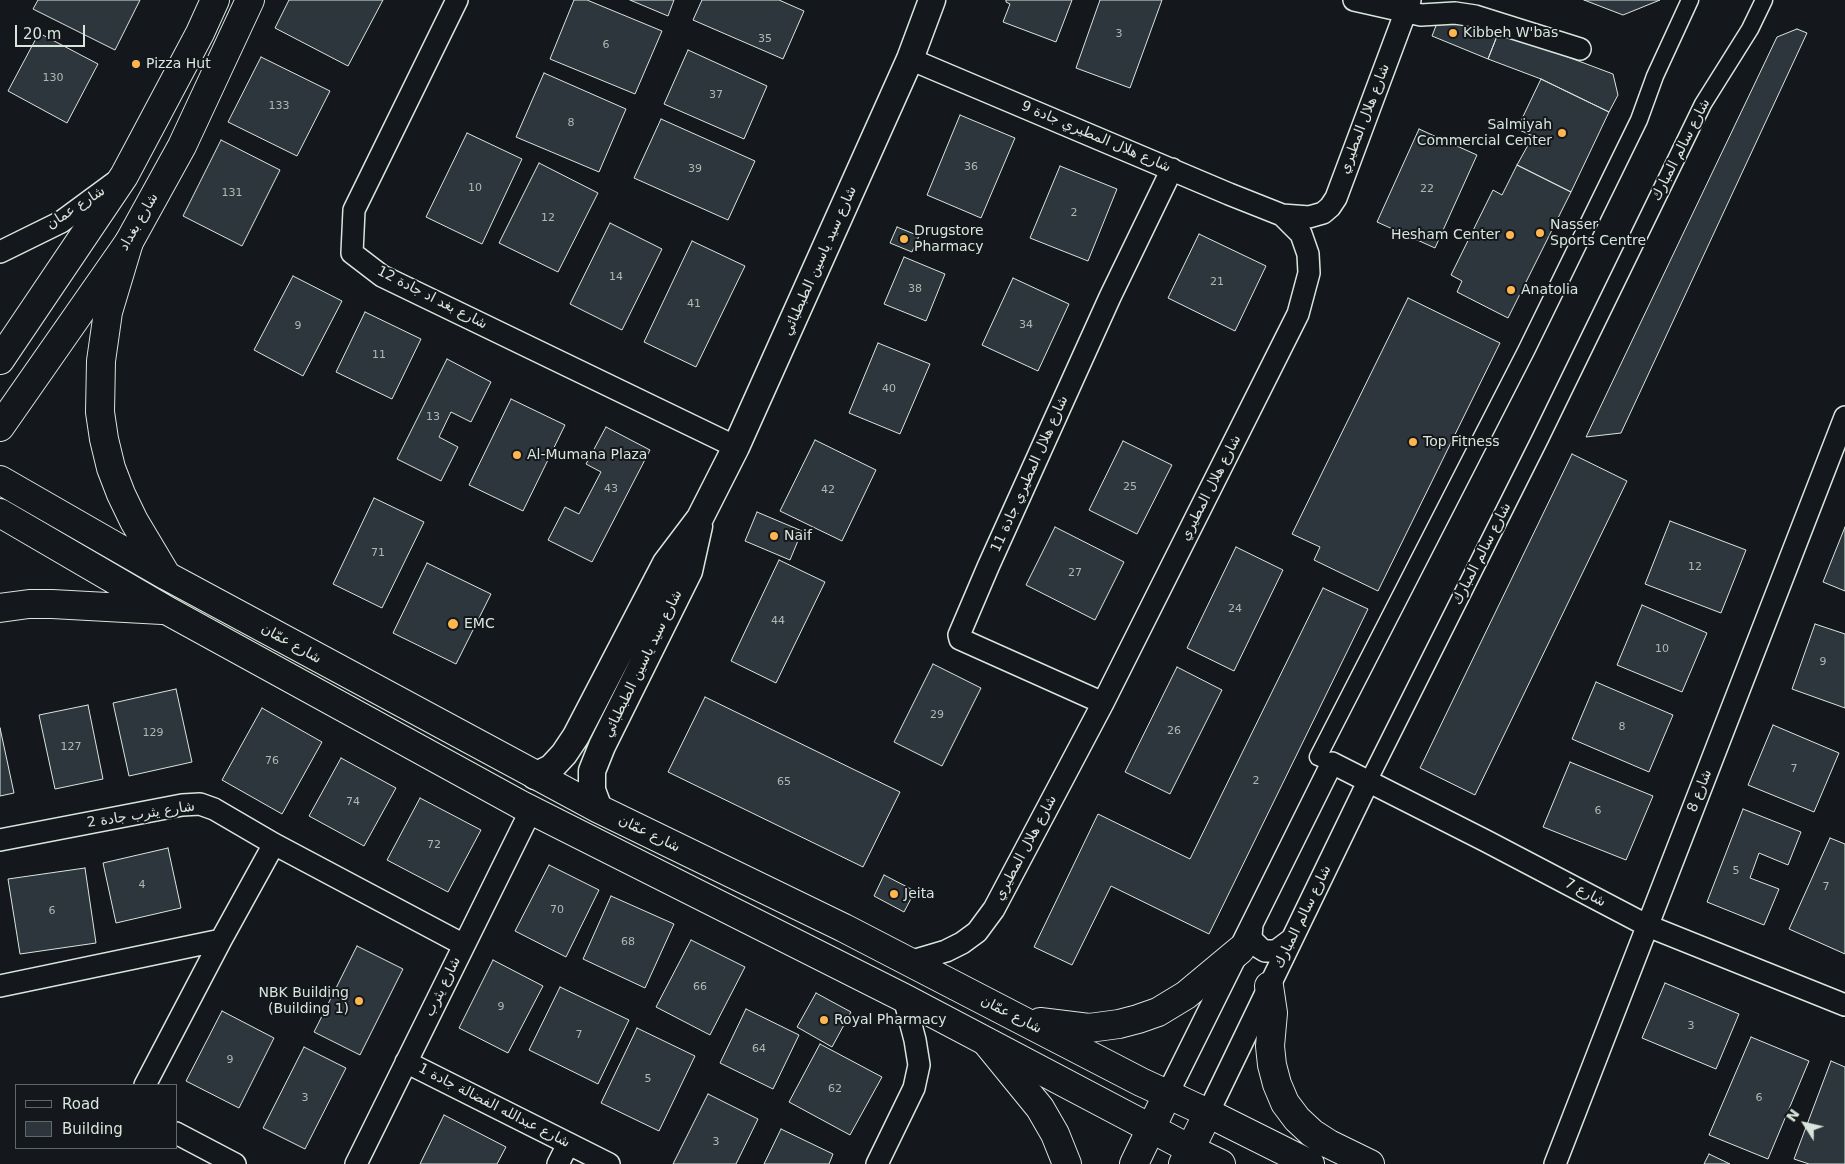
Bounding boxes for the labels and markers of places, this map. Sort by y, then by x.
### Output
place label: Kibbeh W'bas [1463,25,1558,41]
marker: Kibbeh W'bas [1447,27,1459,39]
place label: Pizza Hut [146,56,211,72]
marker: Pizza Hut [130,58,142,70]
place label: Salmiyah Commercial Center [1417,117,1552,150]
marker: Salmiyah Commercial Center [1556,127,1568,139]
place label: Nasser Sports Centre [1550,217,1646,250]
place label: Drugstore Pharmacy [914,223,984,256]
place label: Hesham Center [1391,227,1500,243]
marker: Nasser Sports Centre [1534,227,1546,239]
marker: Hesham Center [1504,229,1516,241]
marker: Drugstore Pharmacy [898,233,910,245]
place label: Anatolia [1521,282,1578,298]
marker: Anatolia [1505,284,1517,296]
place label: Top Fitness [1423,434,1500,450]
marker: Top Fitness [1407,436,1419,448]
place label: Al-Mumana Plaza [527,447,647,463]
marker: Al-Mumana Plaza [511,449,523,461]
place label: Naif [784,528,812,544]
marker: Naif [768,530,780,542]
place label: EMC [464,616,495,632]
marker: EMC [446,617,460,631]
place label: Jeita [904,886,935,902]
marker: Jeita [888,888,900,900]
place label: NBK Building (Building 1) [258,985,349,1018]
marker: NBK Building (Building 1) [353,995,365,1007]
place label: Royal Pharmacy [834,1012,946,1028]
marker: Royal Pharmacy [818,1014,830,1026]

